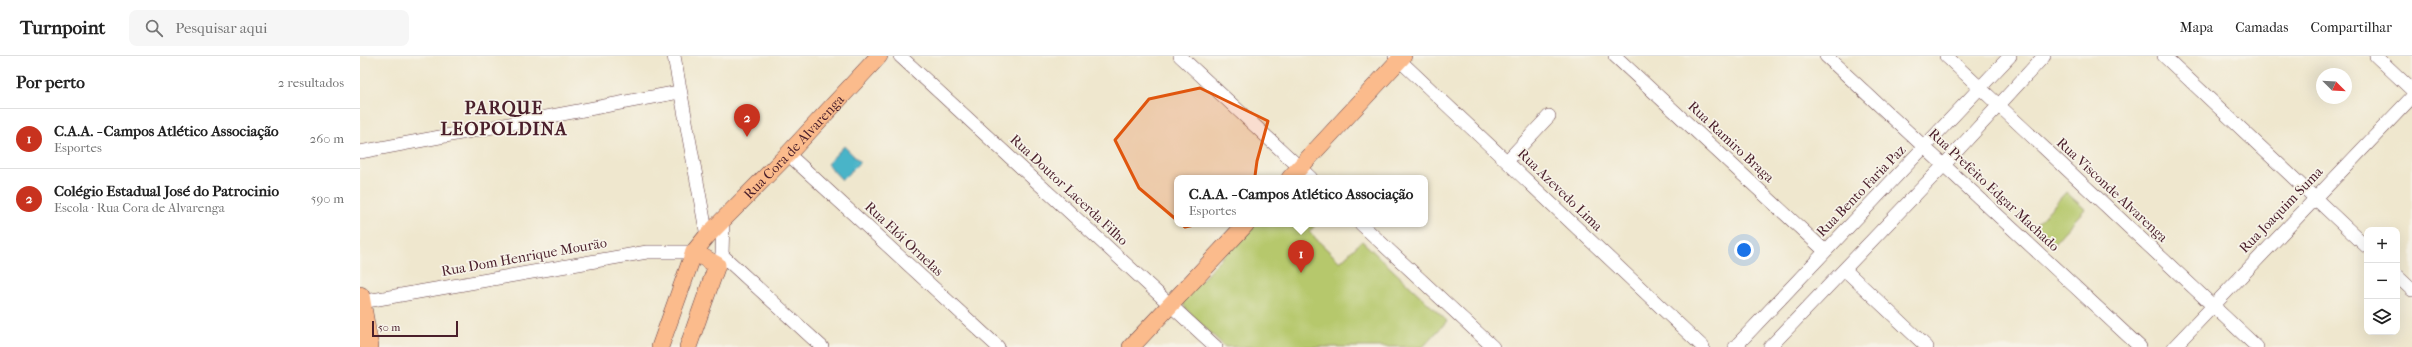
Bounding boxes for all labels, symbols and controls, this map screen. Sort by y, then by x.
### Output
search box [129,10,409,46]
text: Turnpoint [20,17,105,39]
icon: search [143,17,165,39]
text: Pesquisar aqui [175,19,267,37]
text: Mapa [2180,19,2213,36]
text: Camadas [2235,19,2289,36]
text: Compartilhar [2311,19,2392,36]
north arrow [2316,68,2352,104]
text: Por perto [16,72,85,92]
text: 2 resultados [278,75,344,90]
street label: Rua Cora de Alvarenga [740,91,848,202]
district label: PARQUE LEOPOLDINA [440,98,568,140]
street label: Rua Ramiro Braga [1684,98,1778,187]
pin: 2 [734,104,760,137]
text: C.A.A. - Campos Atlético Associação [54,122,279,140]
street label: Rua Prefeito Edgar Machado [1925,125,2063,255]
text: 1 [27,131,31,146]
text: 260 m [310,131,344,146]
street label: Rua Doutor Lacerda Filho [1006,131,1132,249]
street label: Rua Visconde Alvarenga [2053,134,2171,246]
text: Esportes [54,140,102,155]
street label: Rua Bento Faria Paz [1813,142,1909,240]
street label: Rua Azevedo Lima [1514,145,1606,235]
street label: Rua Joaquim Suma [2236,163,2327,257]
popup [1174,175,1428,227]
text: Colégio Estadual José do Patrocinio [54,182,279,200]
text: C.A.A. - Campos Atlético Associação [1189,185,1413,203]
text: 2 [26,191,32,206]
text: 590 m [311,191,344,206]
street label: Rua Elói Ornelas [861,198,947,280]
text: Escola · Rua Cora de Alvarenga [54,200,225,215]
text: Esportes [1189,203,1236,218]
map controls [2364,227,2400,335]
button: + [2364,227,2400,263]
street label: Rua Dom Henrique Mourão [440,234,608,280]
pin: 1 [1288,240,1314,273]
your location [1734,240,1754,260]
button: − [2364,263,2400,299]
button: layers [2364,299,2400,335]
scale bar [372,319,458,338]
text: 50 m [378,321,400,334]

